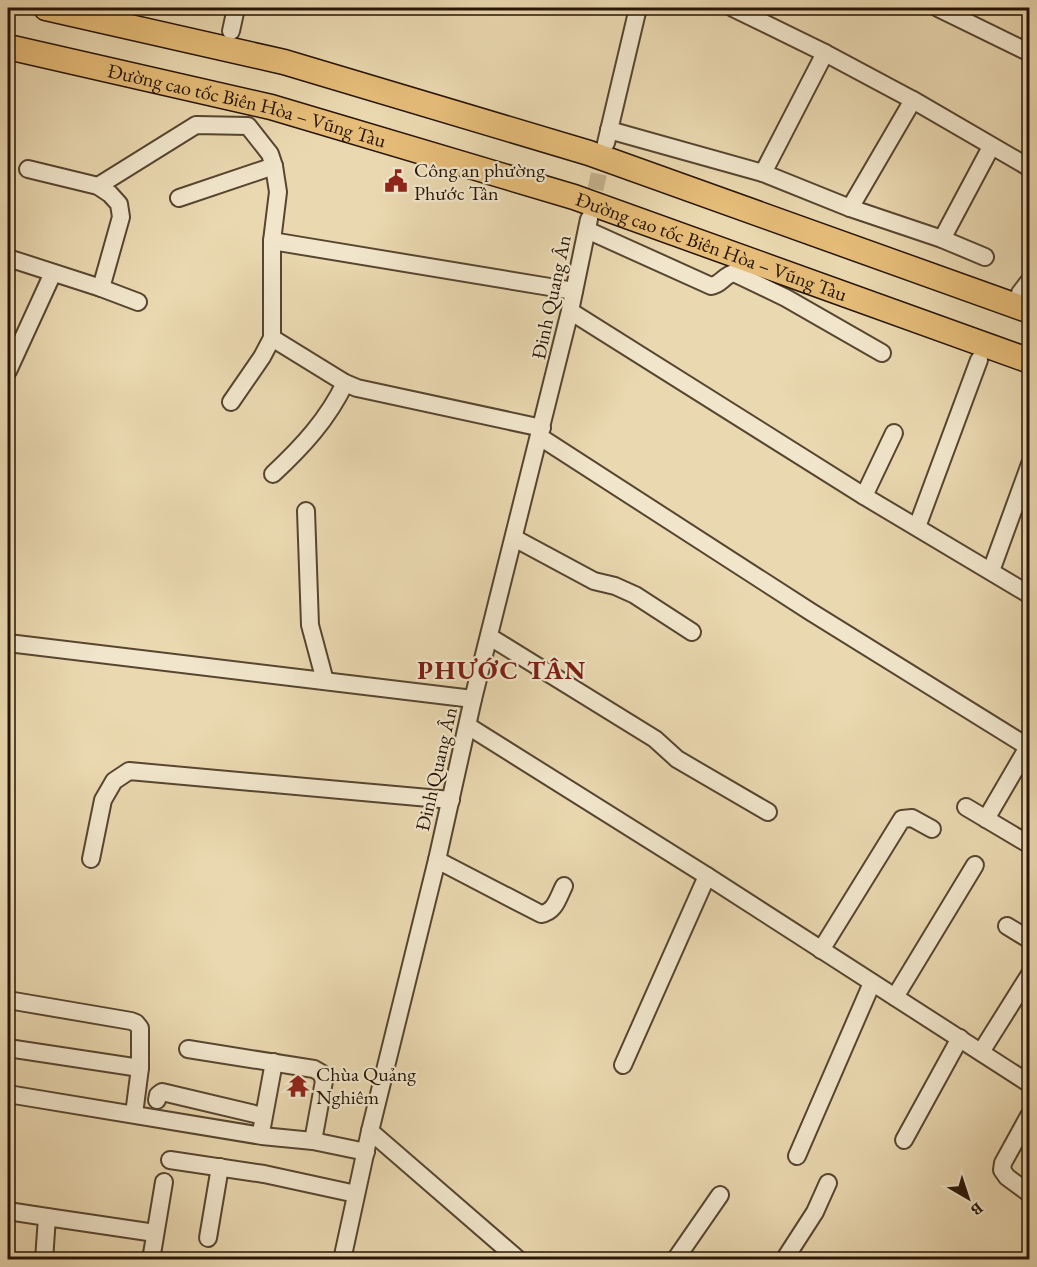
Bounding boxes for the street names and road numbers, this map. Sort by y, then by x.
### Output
street label: Đường cao tốc Biên Hòa – Vũng Tàu [105,57,390,154]
street label: Đường cao tốc Biên Hòa – Vũng Tàu [572,186,851,307]
street label: Đinh Quang Ân [525,232,577,361]
street label: Đinh Quang Ân [409,704,463,833]

